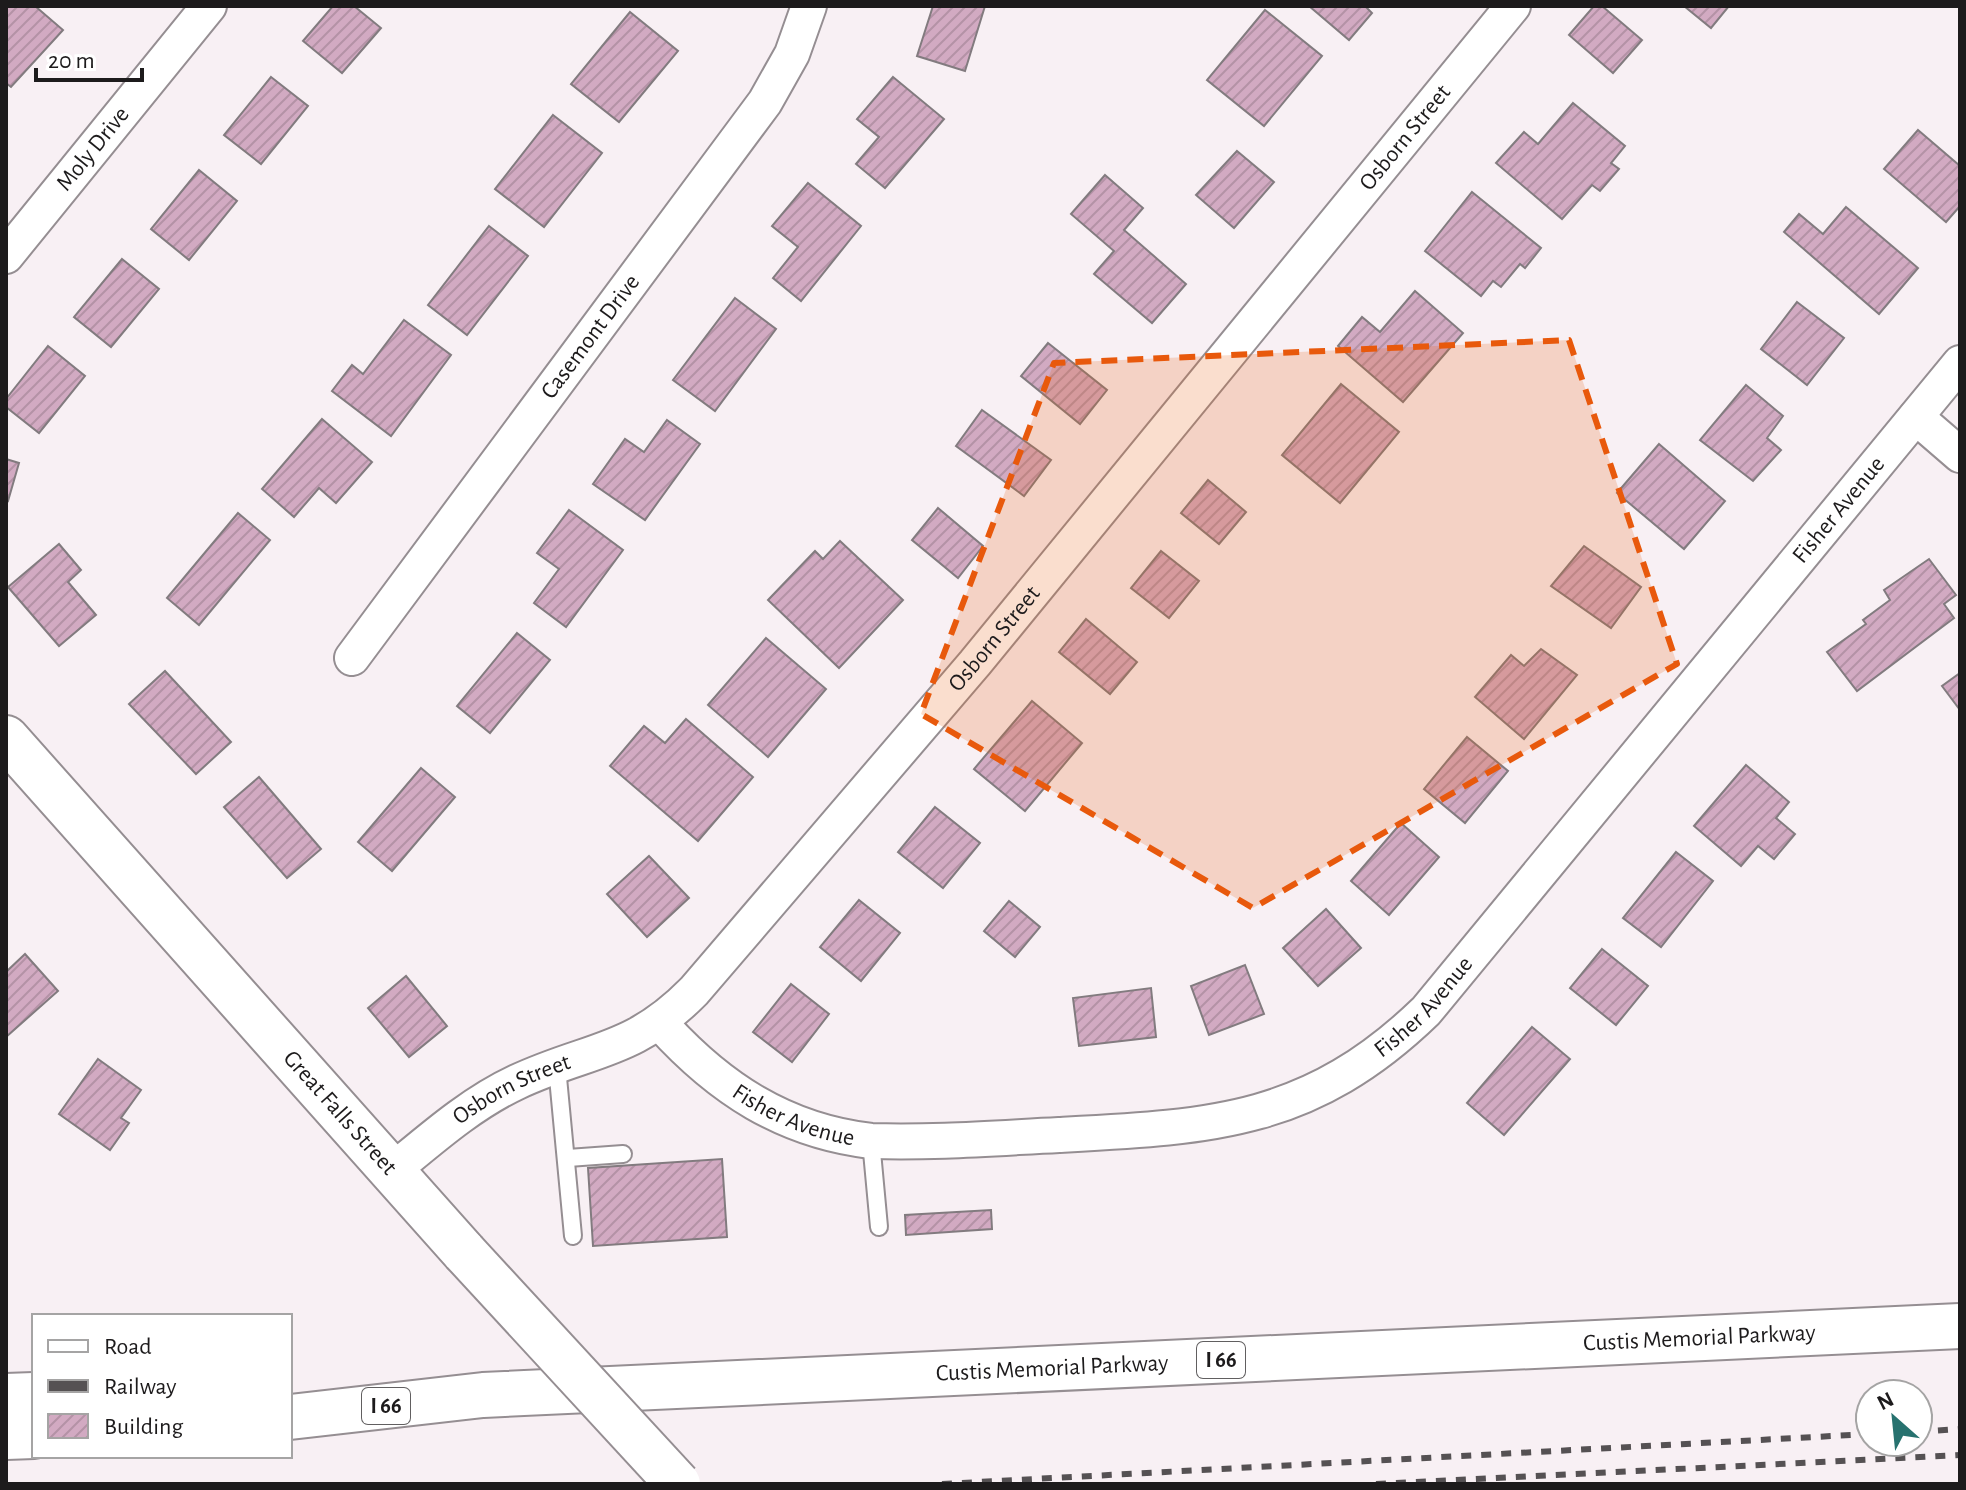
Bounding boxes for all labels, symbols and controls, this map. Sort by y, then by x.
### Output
scale bar [36,32,142,82]
text: 20 m [48,49,95,73]
street label: Osborn Street [1355,80,1455,195]
street label: Moly Drive [52,102,134,195]
street label: Casemont Drive [537,270,644,404]
street label: Fisher Avenue [1788,452,1890,568]
street label: Osborn Street [944,581,1045,696]
street label: Fisher Avenue [1370,952,1477,1062]
street label: Great Falls Street [279,1046,402,1180]
street label: Osborn Street [448,1050,574,1129]
street label: Fisher Avenue [728,1080,856,1150]
legend [32,1314,292,1458]
street label: Custis Memorial Parkway [1583,1321,1816,1356]
text: Road [104,1335,152,1359]
road number: I 66 [1197,1342,1245,1378]
street label: Custis Memorial Parkway [935,1351,1169,1386]
text: Railway [104,1375,176,1399]
north arrow [1854,1378,1934,1458]
road number: I 66 [362,1388,410,1424]
text: N [1874,1388,1897,1414]
text: Building [104,1415,183,1439]

